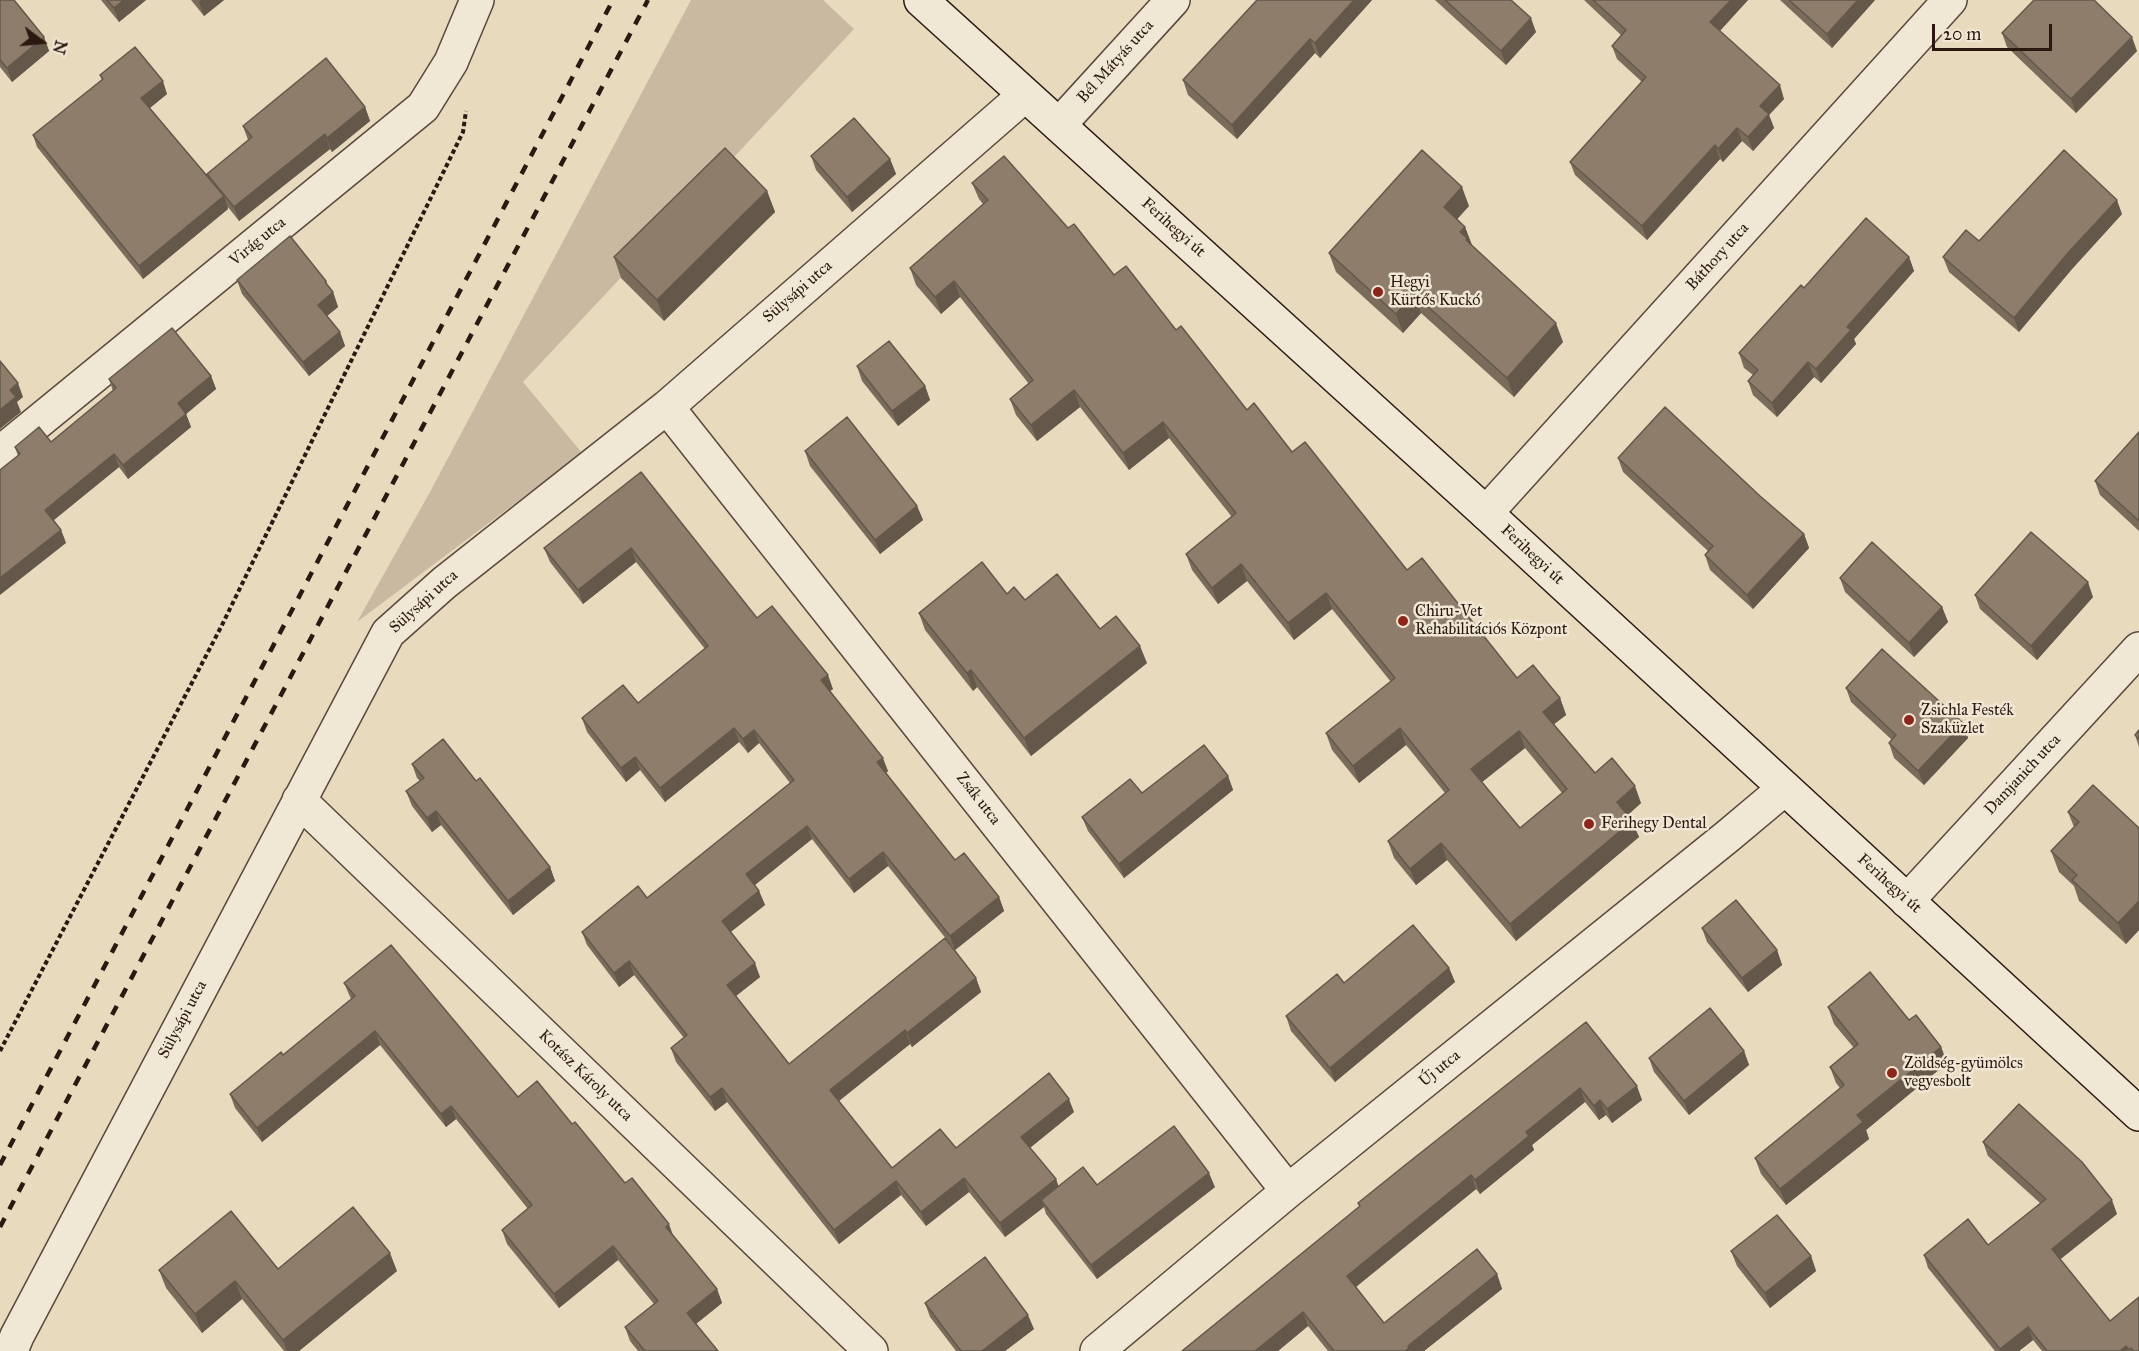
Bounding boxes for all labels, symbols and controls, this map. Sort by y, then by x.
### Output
north arrow [12,12,72,72]
scale bar [1935,12,2055,50]
street label: Bél Mátyás utca [1074,17,1158,107]
text: 20 m [1943,23,1981,45]
text: N [49,38,71,56]
street label: Ferihegyi út [1137,194,1209,262]
street label: Virág utca [226,213,290,271]
street label: Báthory utca [1683,219,1753,295]
street label: Sülysápi utca [759,257,837,327]
place label: Hegyi Kürtős Kuckó [1390,273,1481,311]
marker: Hegyi Kürtős Kuckó [1371,285,1385,299]
street label: Ferihegyi út [1496,521,1568,589]
street label: Sülysápi utca [386,566,462,638]
place label: Chiru-Vet Rehabilitációs Központ [1415,602,1567,640]
marker: Chiru-Vet Rehabilitációs Központ [1396,614,1410,628]
place label: Zsichla Festék Szaküzlet [1921,701,2014,739]
marker: Zsichla Festék Szaküzlet [1902,713,1916,727]
street label: Damjanich utca [1981,731,2065,819]
street label: Zsák utca [952,769,1004,829]
place label: Ferihegy Dental [1601,814,1707,834]
marker: Ferihegy Dental [1582,817,1596,831]
street label: Ferihegyi út [1853,850,1925,918]
street label: Sülysápi utca [154,978,212,1062]
street label: Kotász Károly utca [534,1026,636,1126]
street label: Új utca [1415,1047,1465,1091]
place label: Zöldség-gyümölcs vegyesbolt [1904,1054,2023,1092]
marker: Zöldség-gyümölcs vegyesbolt [1885,1066,1899,1080]

